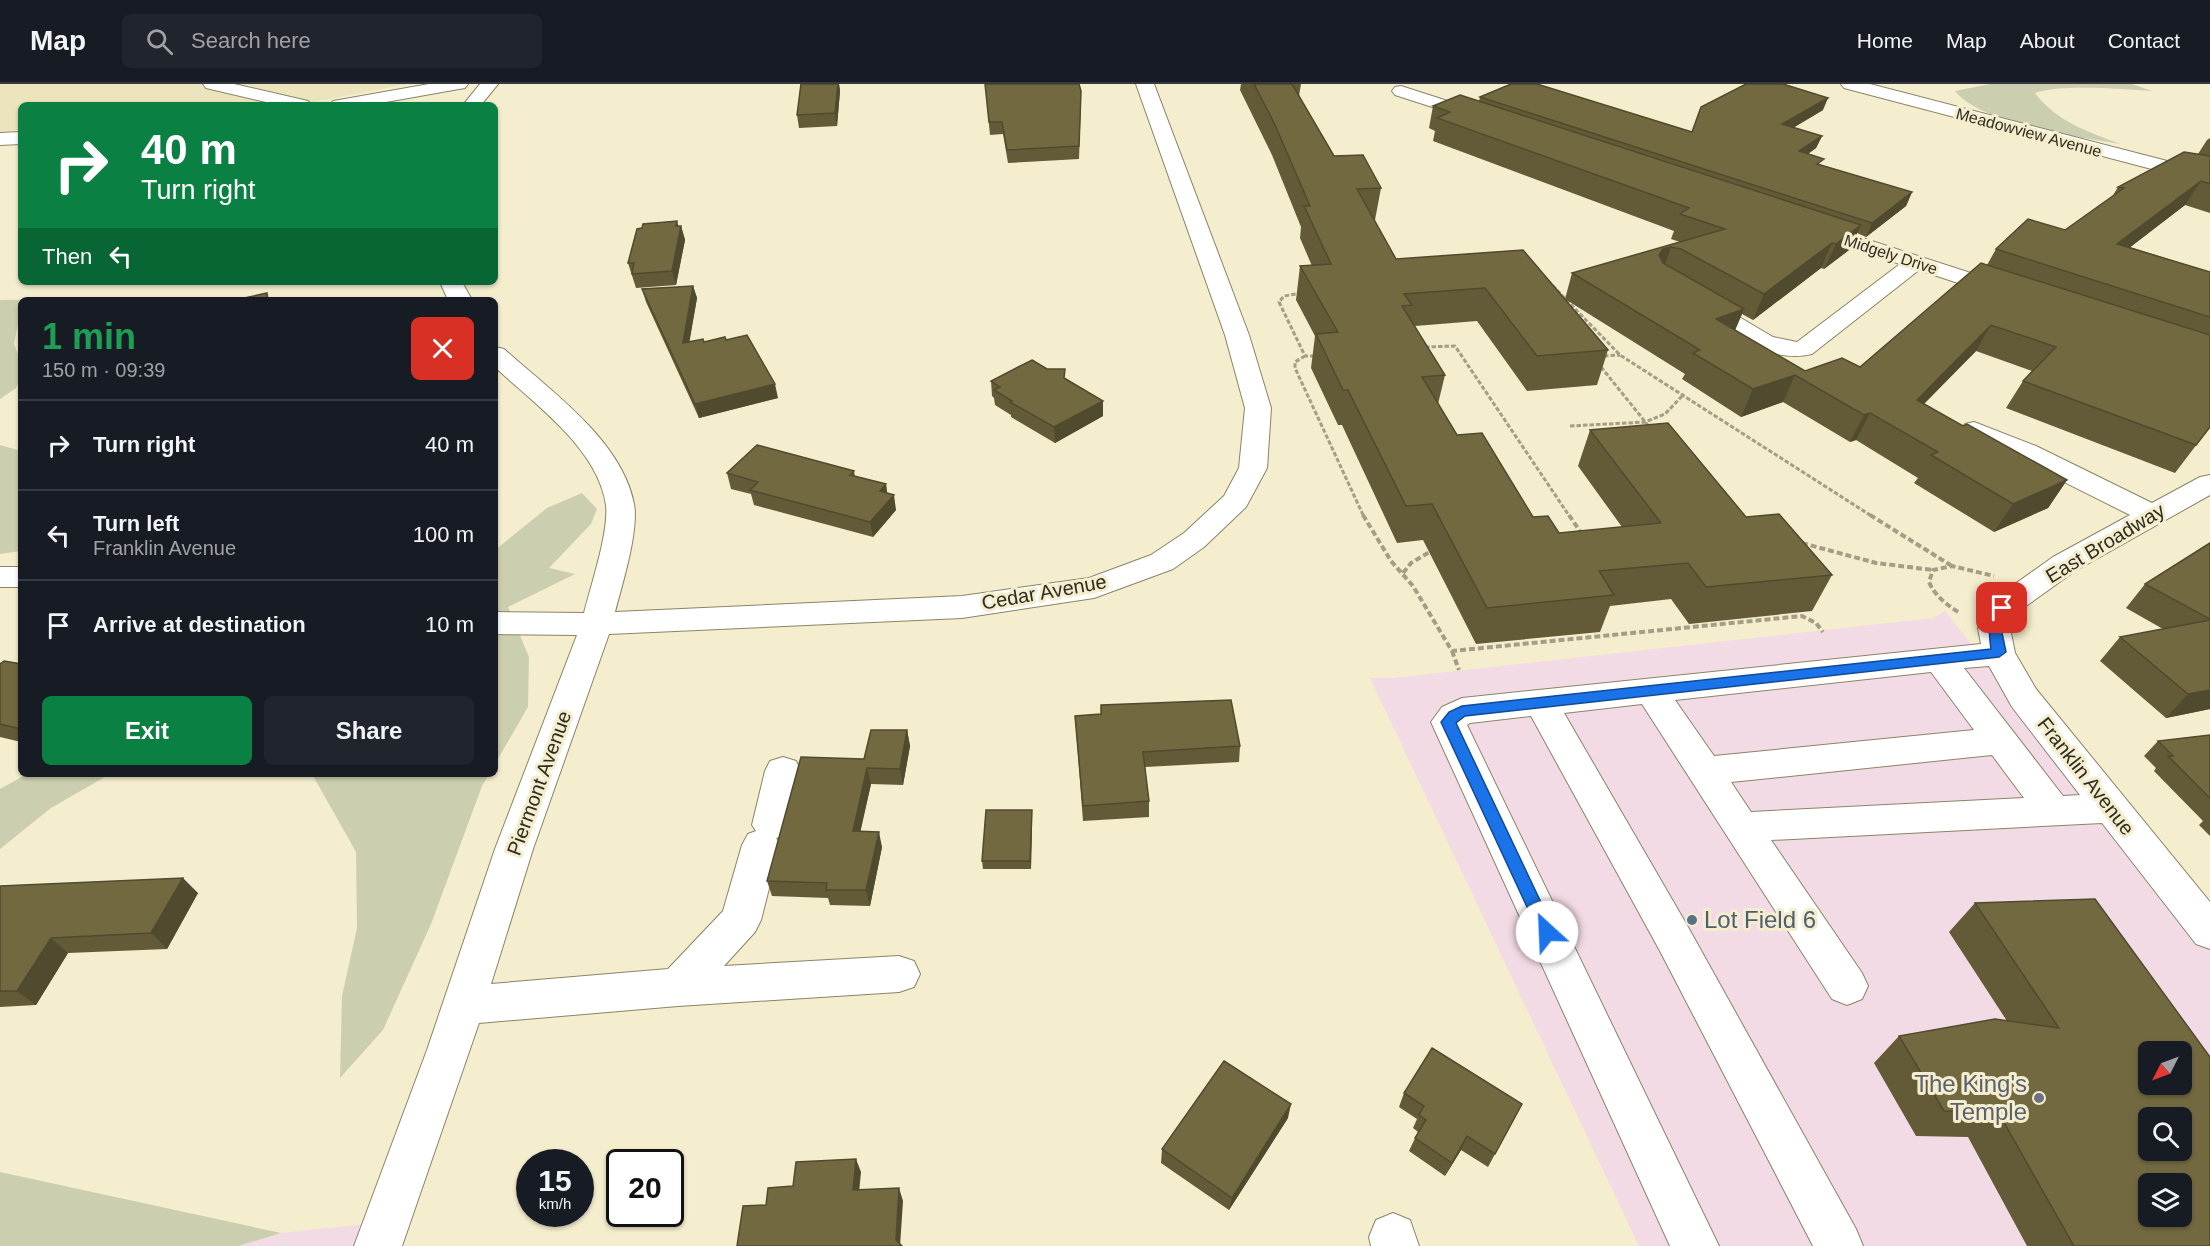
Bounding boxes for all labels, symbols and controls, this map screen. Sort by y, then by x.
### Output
search box [122,14,542,68]
text: Map [30,25,86,56]
icon: search [143,25,176,58]
text: Search here [191,28,311,53]
text: Home [1857,29,1913,52]
text: Map [1946,29,1987,52]
text: About [2020,29,2075,52]
text: Contact [2108,29,2180,52]
street label: Meadowview Avenue [1954,105,2104,160]
icon: right [42,126,120,204]
text: 40 m [141,126,237,173]
text: Turn right [141,175,256,205]
street label: Midgely Drive [1842,231,1940,278]
icon: left [104,240,137,273]
text: Then [42,244,92,269]
text: 1 min [42,316,136,357]
button: close [411,317,474,380]
text: 150 m · 09:39 [42,359,165,381]
icon: right [42,429,75,462]
text: Turn right [93,432,195,457]
text: 40 m [425,432,474,457]
street label: East Broadway [2042,499,2168,587]
text: Turn left [93,511,179,536]
icon: left [42,519,75,552]
text: 100 m [413,522,474,547]
text: Franklin Avenue [93,537,236,559]
street label: Cedar Avenue [980,570,1108,614]
pin [1976,582,2027,633]
icon: arrive [1985,591,2018,624]
icon: arrive [42,609,75,642]
text: Arrive at destination [93,612,306,637]
text: 10 m [425,612,474,637]
button: Exit [42,696,252,765]
button: Share [264,696,474,765]
street label: Piermont Avenue [503,708,575,858]
street label: Franklin Avenue [2033,713,2139,839]
position arrow [1515,900,1579,964]
place label: Lot Field 6 [1704,906,1816,933]
marker: Lot Field 6 [1685,913,1699,927]
north arrow [2138,1041,2192,1095]
map controls [2138,1041,2192,1227]
place label: The King's Temple [1914,1070,2027,1125]
marker: The King's Temple [2032,1091,2046,1105]
button: search [2138,1107,2192,1161]
speed limit sign: 20 [606,1149,684,1227]
text: 15 [538,1164,572,1197]
button: layers [2138,1173,2192,1227]
text: km/h [539,1195,571,1212]

